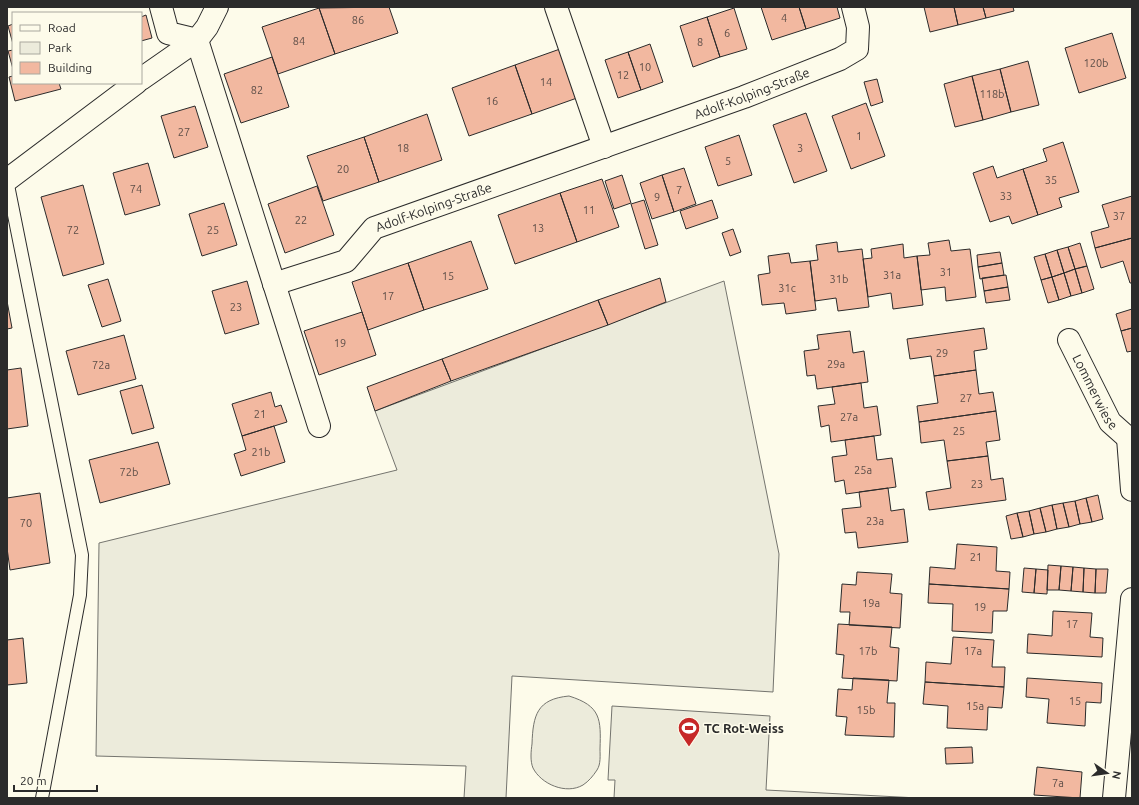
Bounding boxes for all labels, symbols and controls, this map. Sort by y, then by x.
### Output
legend [12,12,142,84]
house number: 4 [781,12,787,24]
house number: 86 [352,14,364,26]
text: Road [48,21,76,34]
house number: 6 [724,27,730,39]
house number: 84 [293,35,305,47]
house number: 8 [697,36,703,48]
text: Park [48,41,72,54]
house number: 120b [1083,57,1109,69]
text: Building [48,61,92,74]
house number: 10 [639,61,651,73]
street label: Adolf-Kolping-Straße [692,65,811,121]
house number: 12 [617,69,629,81]
house number: 14 [540,76,552,88]
house number: 82 [251,84,263,96]
house number: 118b [979,88,1005,100]
house number: 16 [486,95,498,107]
house number: 27 [178,126,190,138]
house number: 1 [856,130,862,142]
house number: 18 [397,142,409,154]
house number: 3 [797,142,803,154]
house number: 5 [725,155,731,167]
house number: 20 [337,163,349,175]
house number: 35 [1045,174,1057,186]
street label: Adolf-Kolping-Straße [374,180,494,234]
house number: 74 [130,183,142,195]
house number: 7 [676,184,682,196]
house number: 33 [1000,190,1012,202]
house number: 9 [654,191,660,203]
house number: 11 [583,204,595,216]
house number: 37 [1113,210,1125,222]
house number: 22 [295,214,307,226]
house number: 13 [532,222,544,234]
house number: 72 [67,224,79,236]
house number: 25 [207,224,219,236]
house number: 31 [940,266,952,278]
house number: 31a [883,269,901,281]
house number: 15 [442,270,454,282]
house number: 31b [830,273,848,285]
house number: 31c [778,282,796,294]
house number: 17 [382,290,394,302]
house number: 23 [230,301,242,313]
house number: 19 [334,337,346,349]
house number: 29 [936,347,948,359]
street label: Lommerwiese [1070,352,1120,432]
house number: 29a [827,358,845,370]
house number: 72a [92,359,110,371]
house number: 27 [960,392,972,404]
house number: 21 [254,408,266,420]
house number: 27a [840,411,858,423]
house number: 25 [953,425,965,437]
house number: 21b [252,446,270,458]
house number: 25a [854,464,872,476]
house number: 72b [120,466,138,478]
house number: 23 [971,478,983,490]
house number: 23a [866,515,884,527]
house number: 70 [20,517,32,529]
house number: 21 [970,551,982,563]
house number: 19a [862,597,880,609]
house number: 19 [974,601,986,613]
house number: 17 [1066,618,1078,630]
house number: 17b [859,645,877,657]
house number: 17a [964,645,982,657]
house number: 15 [1069,695,1081,707]
house number: 15a [966,700,984,712]
house number: 15b [857,704,875,716]
sports icon: TC Rot-Weiss [676,715,702,748]
place label: TC Rot-Weiss [704,721,784,735]
north arrow [1087,753,1127,793]
scale bar [14,767,97,793]
text: N [1110,770,1124,781]
text: 20 m [20,774,47,787]
house number: 7a [1052,777,1064,789]

